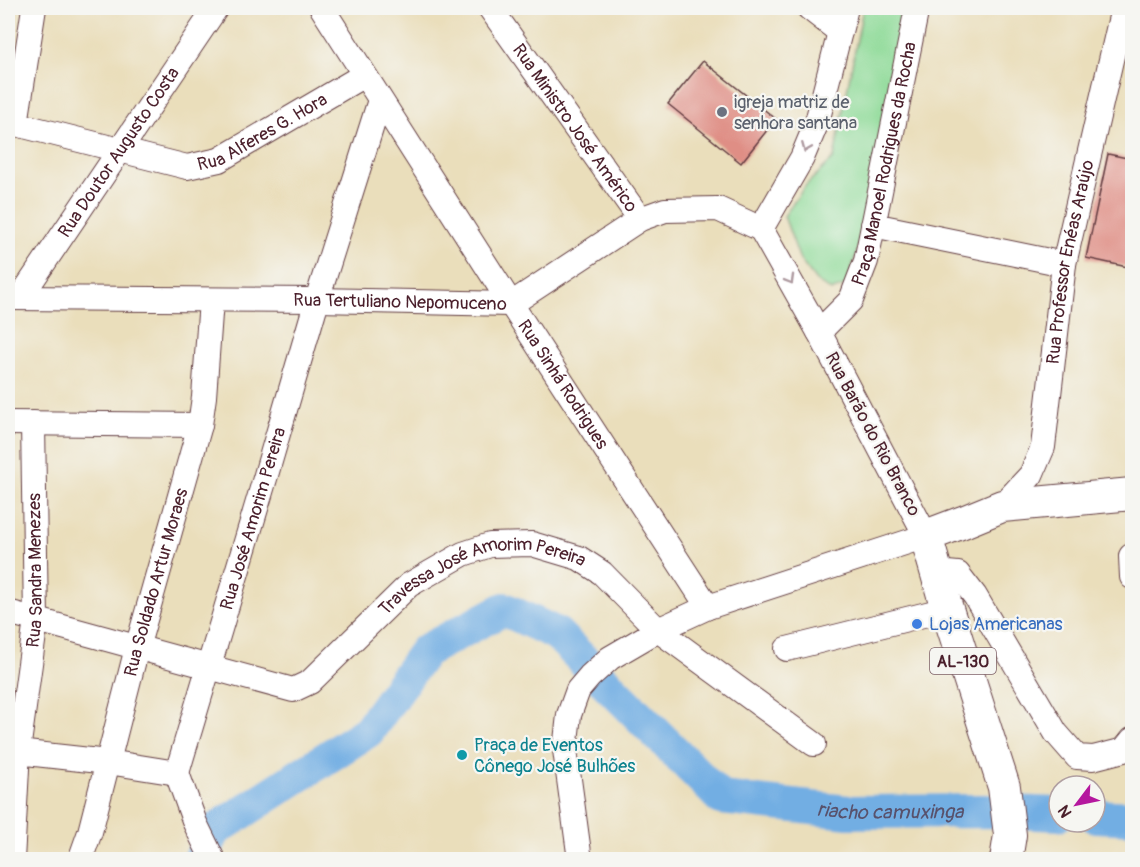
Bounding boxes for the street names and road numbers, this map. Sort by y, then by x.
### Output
street label: Rua Ministro José Américo [507,39,643,217]
street label: Praça Manoel Rodrigues da Rocha [847,40,922,289]
street label: Rua Doutor Augusto Costa [53,63,185,242]
street label: Rua Alferes G. Hora [195,88,332,176]
street label: Rua Professor Enéas Araújo [1042,157,1100,366]
street label: Rua Tertuliano Nepomuceno [293,289,507,316]
street label: Rua Sinhá Rodrigues [512,315,613,454]
street label: Rua Barão do Rio Branco [820,348,926,520]
street label: Rua José Amorim Pereira [215,425,291,613]
street label: Rua Soldado Artur Moraes [119,486,194,679]
street label: Rua Sandra Menezes [21,493,48,649]
street label: Travessa José Amorim Pereira [374,532,591,621]
road number: AL-130 [930,648,996,674]

